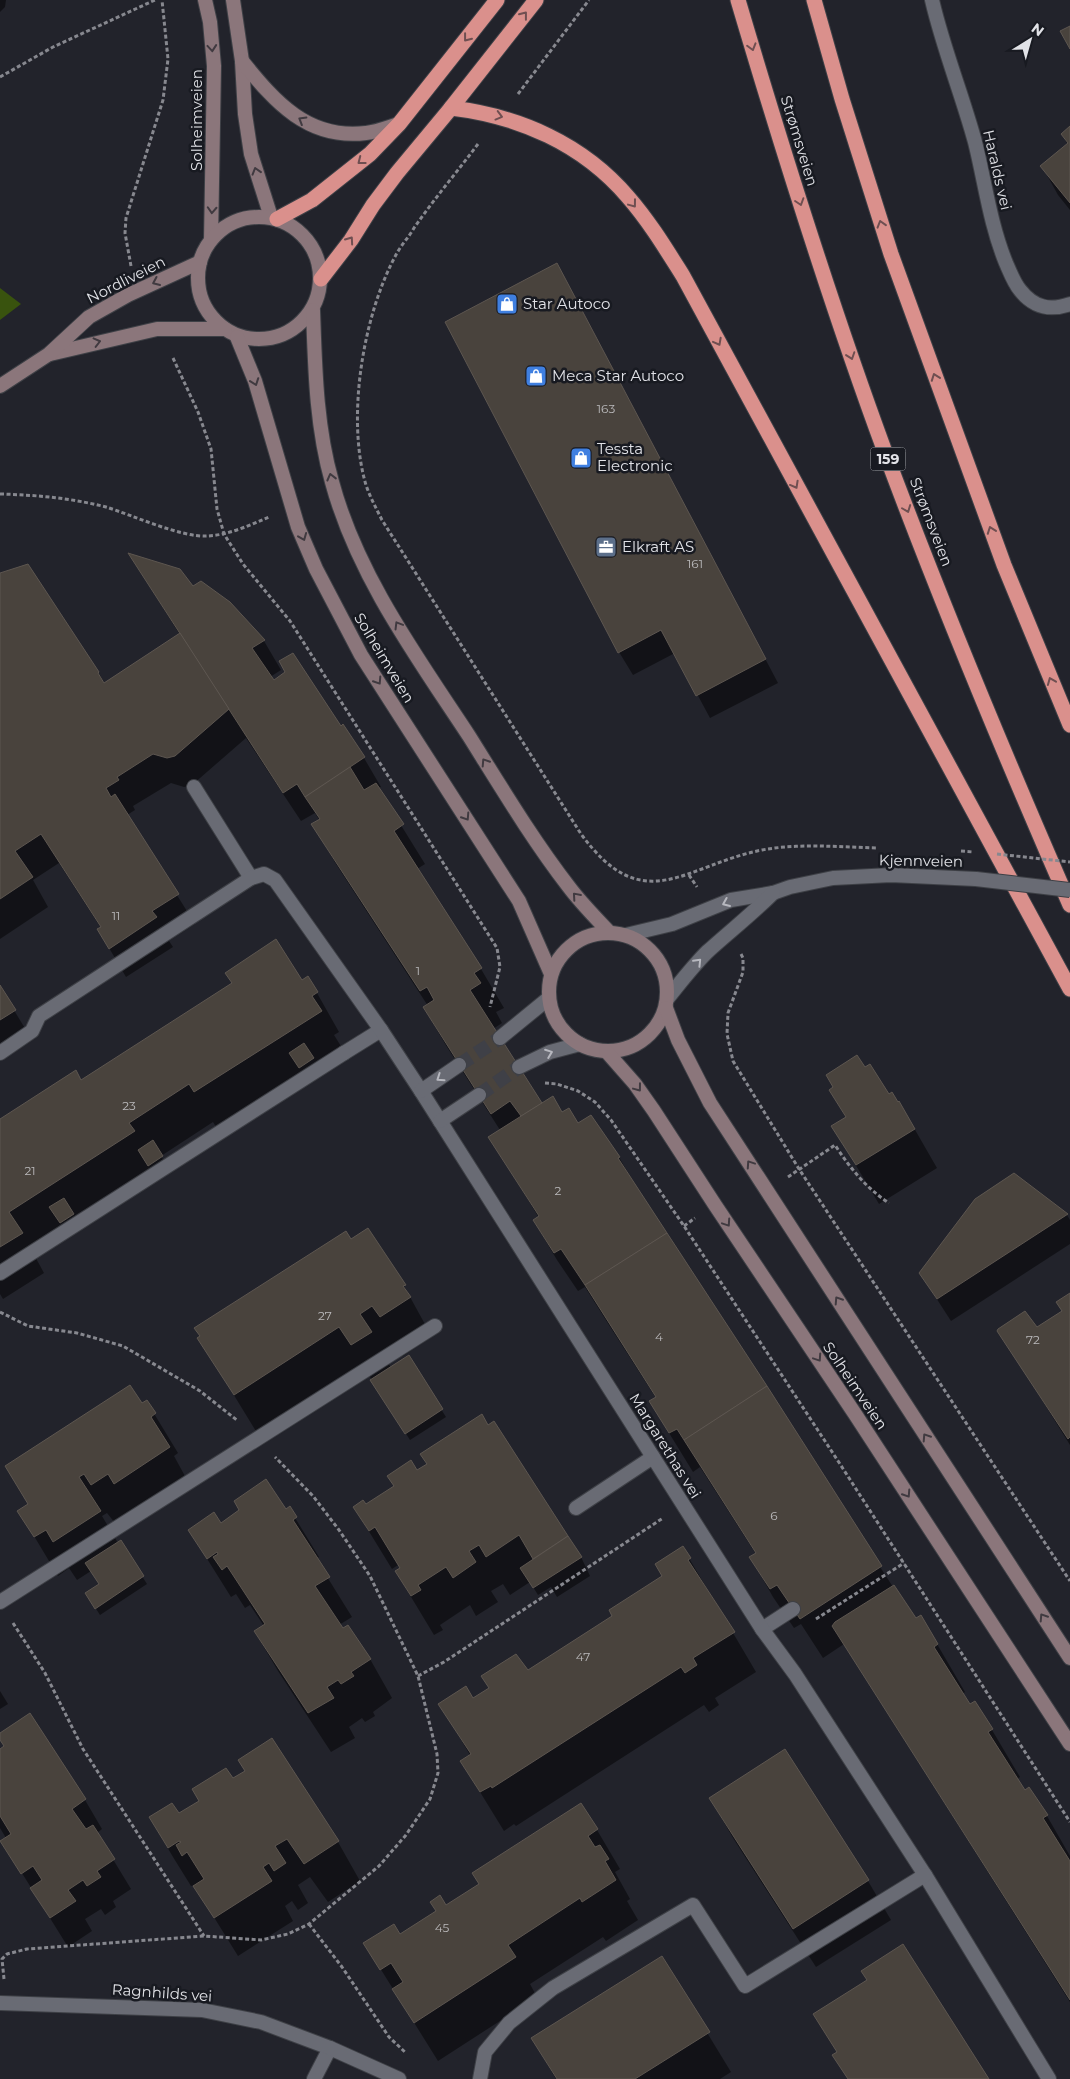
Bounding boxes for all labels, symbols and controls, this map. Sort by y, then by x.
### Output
one-way arrow [519,12,527,21]
north arrow [1005,15,1055,65]
text: N [1028,19,1048,40]
one-way arrow [465,32,473,41]
one-way arrow [746,42,757,51]
one-way arrow [206,44,217,52]
street label: Solheimveien [187,69,206,171]
street label: Strømsveien [777,93,822,189]
one-way arrow [495,111,503,121]
one-way arrow [298,117,307,127]
street label: Haralds vei [979,128,1016,212]
one-way arrow [358,155,367,163]
one-way arrow [251,167,261,175]
one-way arrow [794,197,804,206]
one-way arrow [627,198,636,208]
one-way arrow [207,207,218,215]
one-way arrow [877,220,887,228]
one-way arrow [344,236,353,246]
street label: Nordliveien [83,252,168,308]
one-way arrow [152,276,161,287]
shop icon: Star Autoco [495,292,519,316]
place label: Star Autoco [523,294,610,313]
one-way arrow [712,336,722,345]
one-way arrow [92,338,100,348]
one-way arrow [846,351,856,360]
shop icon: Meca Star Autoco [524,364,548,388]
place label: Meca Star Autoco [552,366,684,385]
one-way arrow [931,373,941,382]
one-way arrow [249,377,259,386]
house number: 163 [597,401,615,416]
place label: Tessta Electronic [597,439,673,475]
shop icon: Tessta Electronic [569,446,593,470]
road number: 159 [870,448,906,470]
one-way arrow [326,472,337,481]
street label: Strømsveien [906,475,957,569]
one-way arrow [789,479,799,488]
one-way arrow [901,504,911,513]
one-way arrow [987,526,997,534]
one-way arrow [297,533,307,541]
office icon: Elkraft AS [594,535,618,559]
place label: Elkraft AS [622,537,694,556]
house number: 161 [687,556,703,571]
street label: Solheimveien [350,609,419,706]
one-way arrow [394,621,404,630]
one-way arrow [372,675,381,685]
one-way arrow [1047,677,1057,685]
one-way arrow [482,758,491,767]
one-way arrow [460,812,470,821]
street label: Kjennveien [879,850,963,871]
one-way arrow [573,893,582,902]
one-way arrow [722,896,731,907]
house number: 11 [112,908,120,923]
one-way arrow [692,958,701,967]
house number: 1 [416,963,420,978]
one-way arrow [544,1049,553,1059]
one-way arrow [436,1072,446,1081]
one-way arrow [632,1082,640,1091]
house number: 23 [122,1098,136,1113]
one-way arrow [747,1160,756,1169]
house number: 21 [24,1163,36,1178]
house number: 2 [555,1183,562,1198]
one-way arrow [721,1218,730,1227]
one-way arrow [835,1297,844,1306]
house number: 27 [318,1308,332,1323]
house number: 4 [655,1329,663,1344]
house number: 72 [1026,1332,1040,1347]
street label: Solheimveien [819,1338,892,1433]
one-way arrow [812,1353,821,1362]
street label: Margarethas vei [625,1390,705,1502]
one-way arrow [923,1433,933,1442]
one-way arrow [901,1488,910,1498]
house number: 6 [770,1508,778,1523]
one-way arrow [1040,1613,1050,1622]
house number: 47 [576,1649,590,1664]
house number: 45 [435,1920,450,1935]
street label: Ragnhilds vei [111,1980,213,2005]

